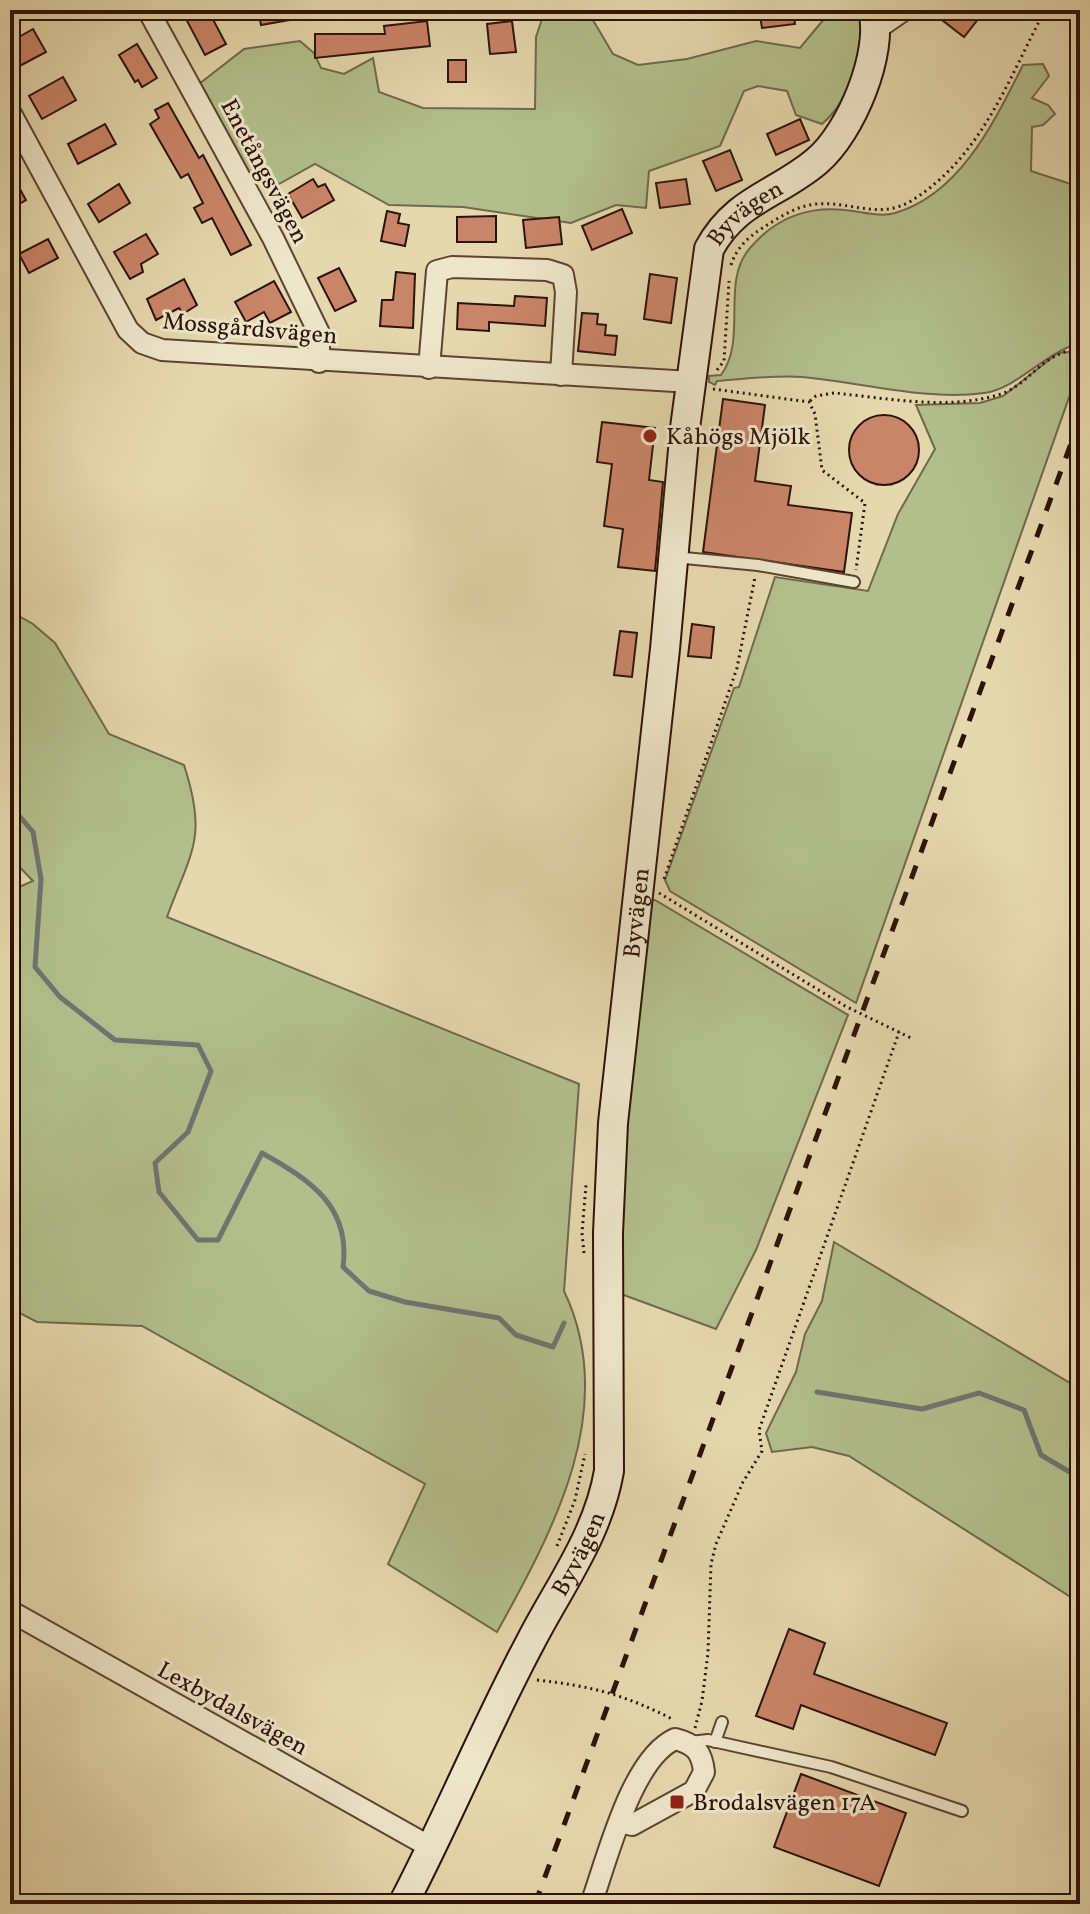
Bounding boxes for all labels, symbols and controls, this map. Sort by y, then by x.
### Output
street label: Enetångsvägen [211,94,316,250]
street label: Byvägen [700,173,790,254]
street label: Mossgårdsvägen [161,305,339,355]
place label: Kåhögs Mjölk [666,421,811,455]
marker: Kåhögs Mjölk [641,427,659,445]
street label: Byvägen [616,866,660,960]
street label: Byvägen [544,1507,615,1603]
street label: Lexbydalsvägen [150,1654,314,1765]
place label: Brodalsvägen 17A [693,1787,876,1821]
marker: Brodalsvägen 17A [668,1793,686,1811]

